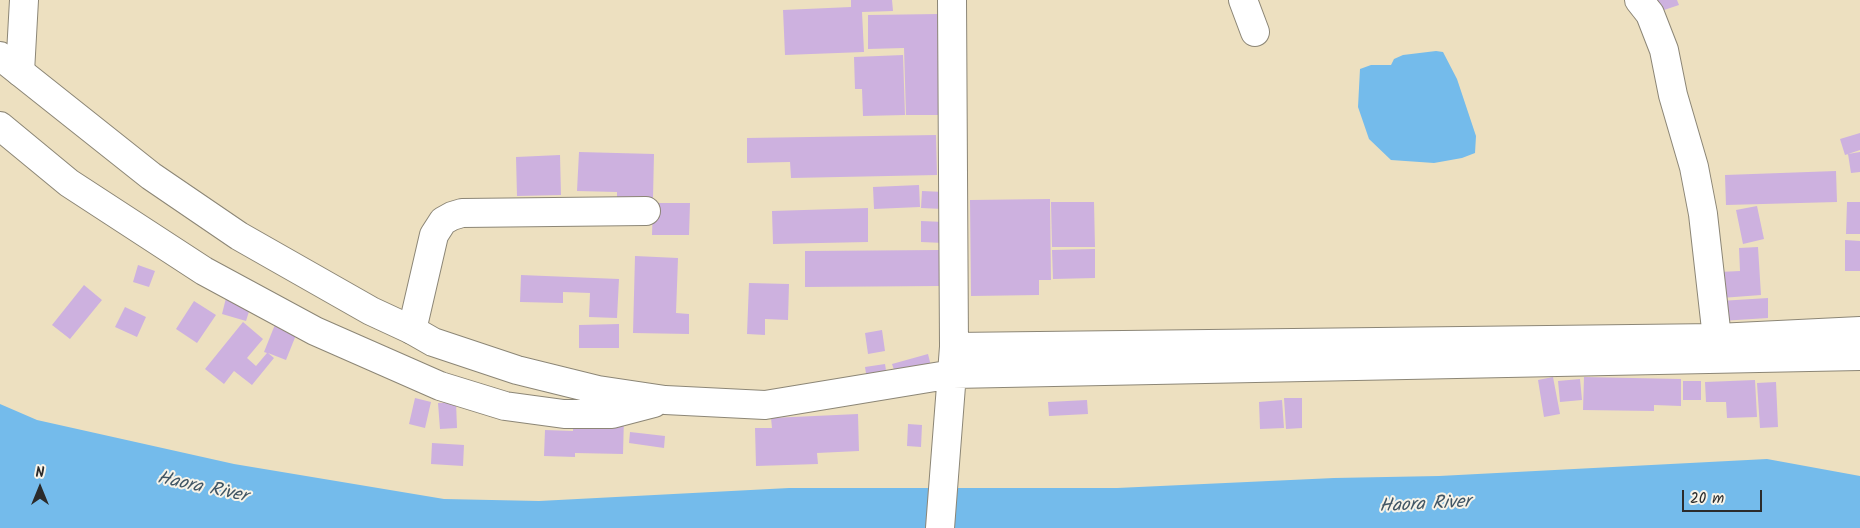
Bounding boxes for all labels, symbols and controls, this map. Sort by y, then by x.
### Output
text: N [36,462,44,484]
north arrow [15,463,65,513]
water label: Haora River [155,468,249,510]
scale bar [1685,480,1765,512]
text: 20 m [1690,487,1724,511]
water label: Haora River [1379,492,1471,520]

